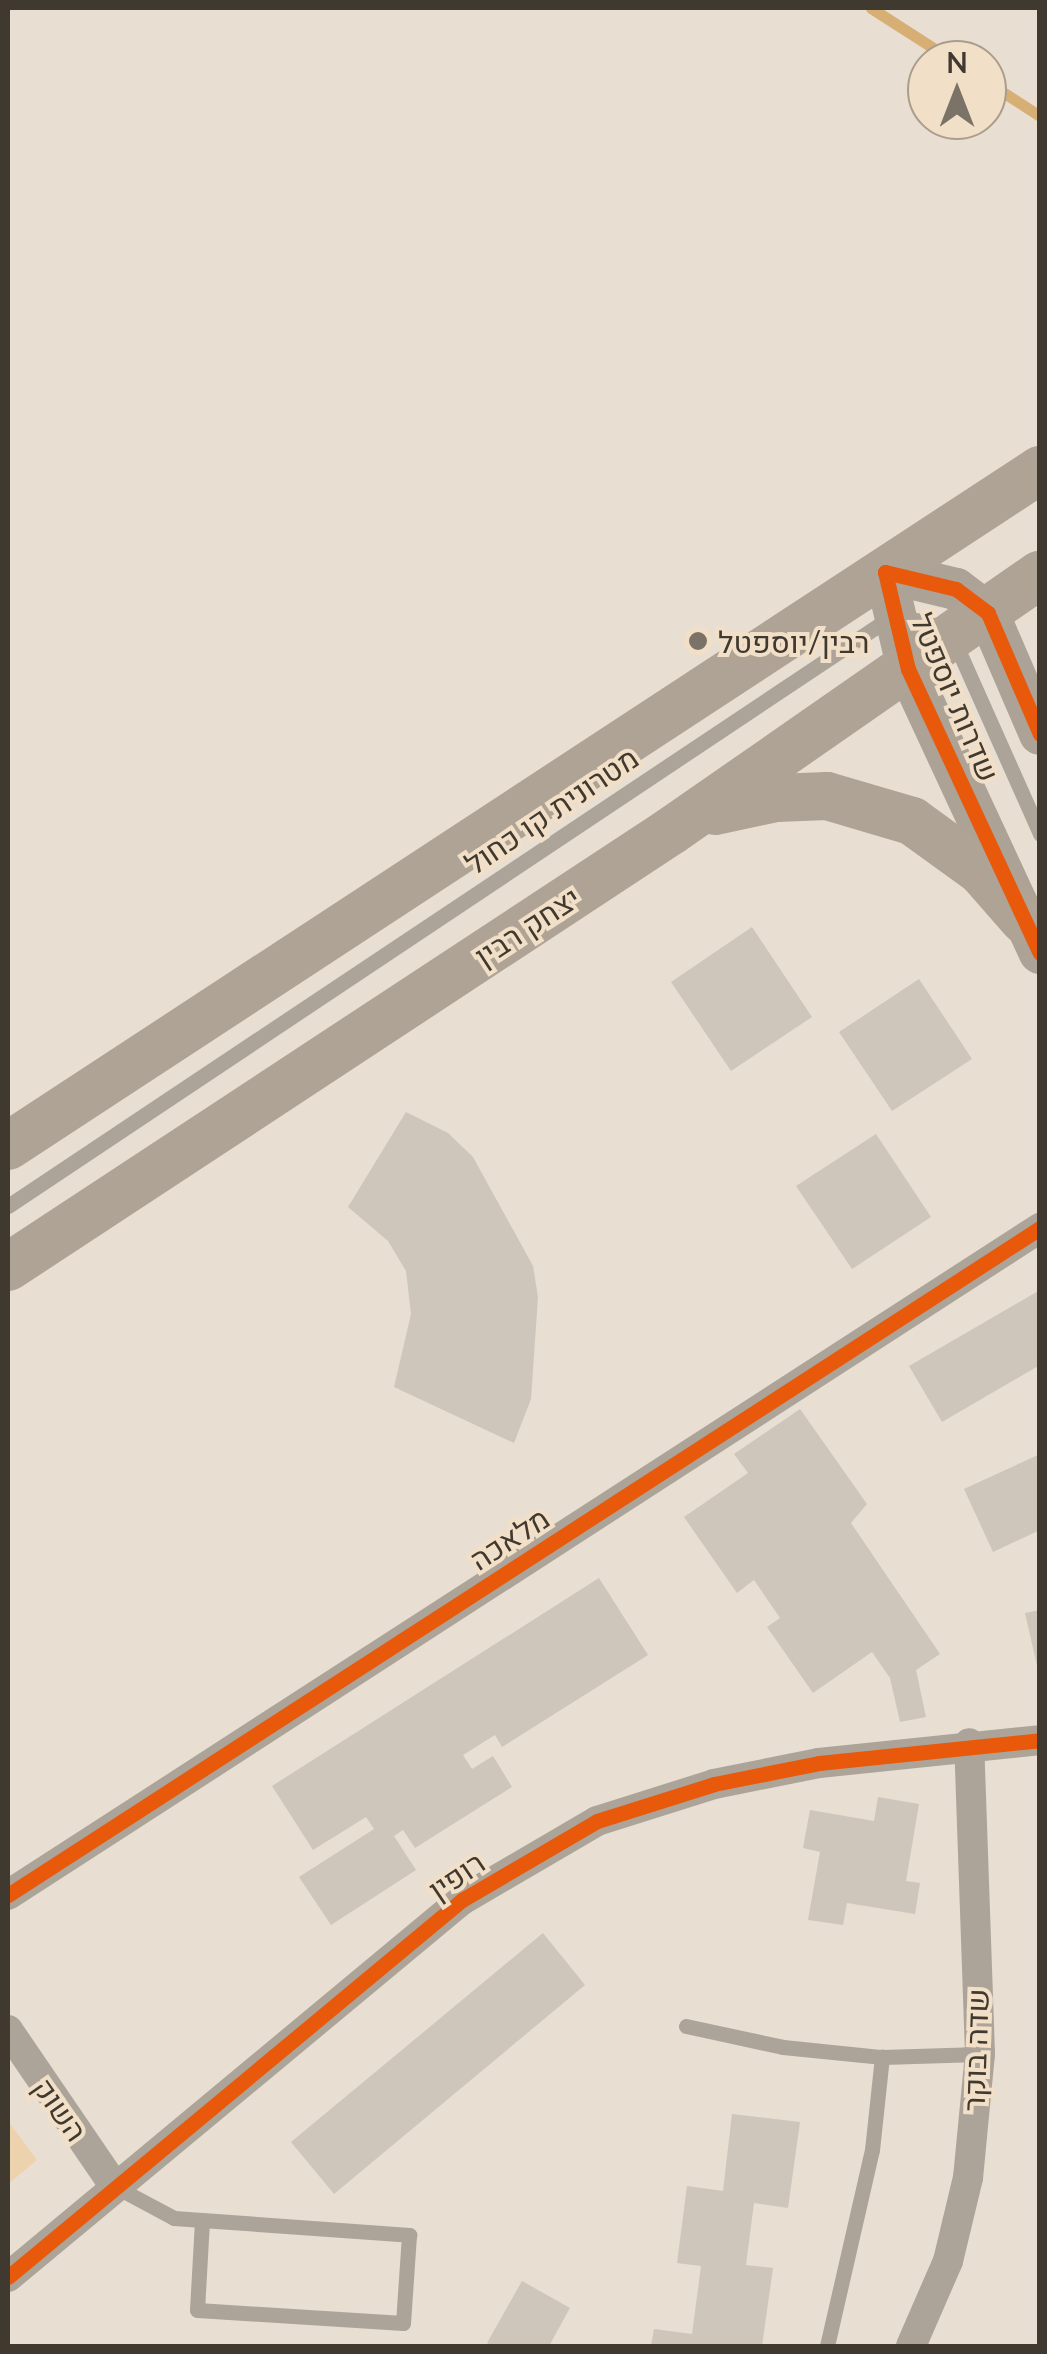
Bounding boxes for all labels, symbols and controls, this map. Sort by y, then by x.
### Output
north arrow [907,40,1007,140]
text: N [946,45,968,79]
street label: שדרות יוספטל [904,608,1008,786]
place label: רבין/יוספטל [718,623,870,659]
marker: רבין/יוספטל [687,630,709,652]
street label: מטרונית קו כחול [458,739,644,881]
street label: יצחק רבין [468,879,586,973]
street label: מלאכה [463,1499,555,1577]
street label: רופין [421,1843,491,1907]
street label: שדה בוקר [955,1988,995,2112]
street label: השוק [26,2070,96,2148]

